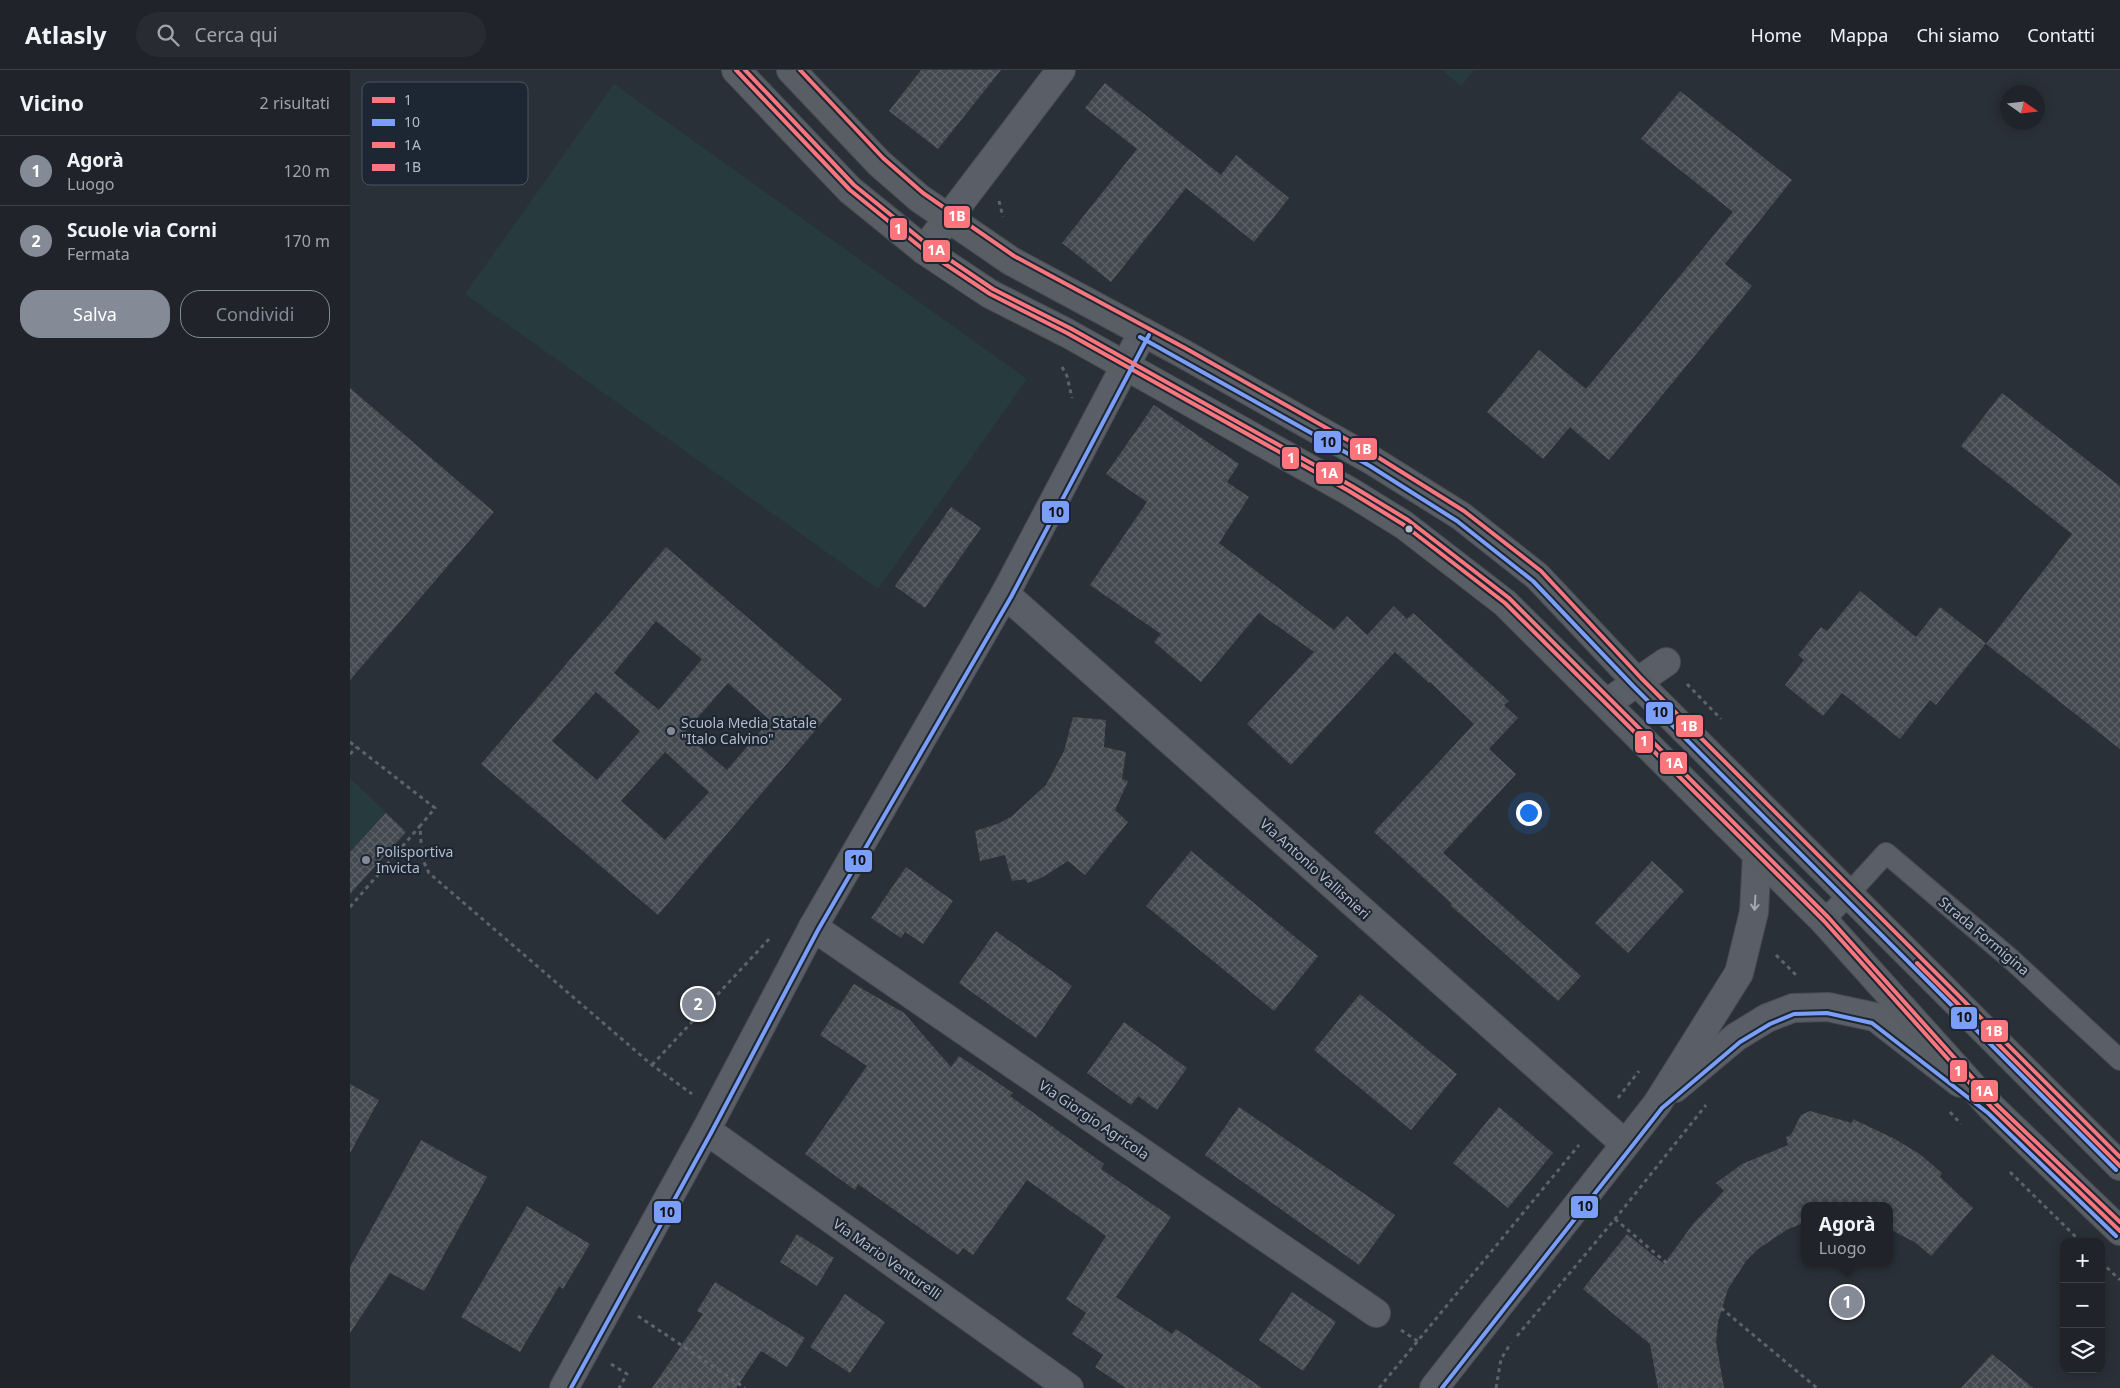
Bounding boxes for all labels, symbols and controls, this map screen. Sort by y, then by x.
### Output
search box [136,12,486,57]
text: Atlasly [25,18,106,51]
icon: search [154,21,182,49]
text: Cerca qui [194,22,278,48]
text: Home [1751,23,1802,47]
text: Mappa [1830,23,1888,47]
text: Chi siamo [1916,23,1999,47]
text: Contatti [2027,23,2095,47]
legend [362,82,528,185]
north arrow [2000,85,2045,130]
text: Vicino [20,89,84,117]
text: 1 [404,90,412,109]
text: 2 risultati [260,92,330,114]
text: 10 [404,112,420,131]
text: 1A [404,135,421,154]
text: Agorà [67,147,124,173]
text: 1B [404,157,421,176]
text: 1 [31,160,41,182]
text: 120 m [283,160,330,182]
text: Luogo [67,173,114,195]
line badge: 1B [943,205,971,229]
text: 1B [948,206,966,225]
text: Scuole via Corni [67,217,217,243]
line badge: 1 [889,217,908,241]
text: 1 [894,219,902,238]
text: 2 [31,230,41,252]
text: 170 m [283,230,330,252]
line badge: 1A [922,239,951,263]
text: 1A [927,240,945,259]
text: Fermata [67,243,130,265]
button: Salva [20,290,170,338]
button: Condividi [180,290,330,338]
line badge: 10 [1313,430,1342,454]
text: 10 [1320,432,1336,451]
line badge: 1B [1349,437,1378,461]
text: 1B [1354,439,1372,458]
line badge: 1 [1281,446,1300,470]
text: 1 [1287,448,1295,467]
line badge: 1A [1315,461,1344,485]
text: 1A [1320,463,1338,482]
line badge: 10 [1041,500,1070,524]
text: 10 [1048,502,1064,521]
unlabelled marker [1404,524,1414,534]
line badge: 10 [1645,701,1674,725]
text: 10 [1652,702,1668,721]
place label: Scuola Media Statale "Italo Calvino" [681,713,817,748]
line badge: 1B [1675,714,1704,738]
text: 1B [1680,716,1698,735]
marker: Scuola Media Statale "Italo Calvino" [665,725,677,737]
line badge: 1 [1634,730,1654,754]
text: 1 [1640,731,1648,750]
line badge: 1A [1659,751,1688,775]
text: 1A [1665,753,1683,772]
your location [1516,800,1542,826]
street label: Via Antonio Vallisnieri [1256,814,1374,923]
place label: Polisportiva Invicta [376,842,453,877]
line badge: 10 [844,849,873,873]
text: 10 [850,850,866,869]
marker: Polisportiva Invicta [360,854,372,866]
street label: Strada Formigina [1935,892,2034,979]
one-way arrow [1750,895,1759,911]
pin: 2 [682,985,714,1023]
line badge: 10 [1950,1006,1978,1030]
text: 10 [1956,1007,1972,1026]
line badge: 1B [1980,1019,2009,1043]
text: 1B [1985,1021,2003,1040]
line badge: 1 [1949,1059,1968,1083]
text: 1 [1954,1061,1962,1080]
street label: Via Giorgio Agricola [1035,1076,1153,1164]
line badge: 1A [1970,1079,1999,1103]
text: 1A [1975,1081,1993,1100]
line badge: 10 [1570,1195,1599,1219]
text: 10 [1577,1196,1593,1215]
line badge: 10 [653,1200,682,1224]
text: 10 [659,1202,675,1221]
popup [1801,1202,1893,1267]
text: Agorà [1819,1211,1875,1237]
street label: Via Mario Venturelli [829,1214,945,1303]
text: Luogo [1819,1237,1866,1259]
map controls [2060,1238,2105,1373]
button: + [2060,1238,2105,1283]
pin: 1 [1831,1283,1863,1321]
button: − [2060,1283,2105,1328]
button: layers [2060,1328,2105,1373]

